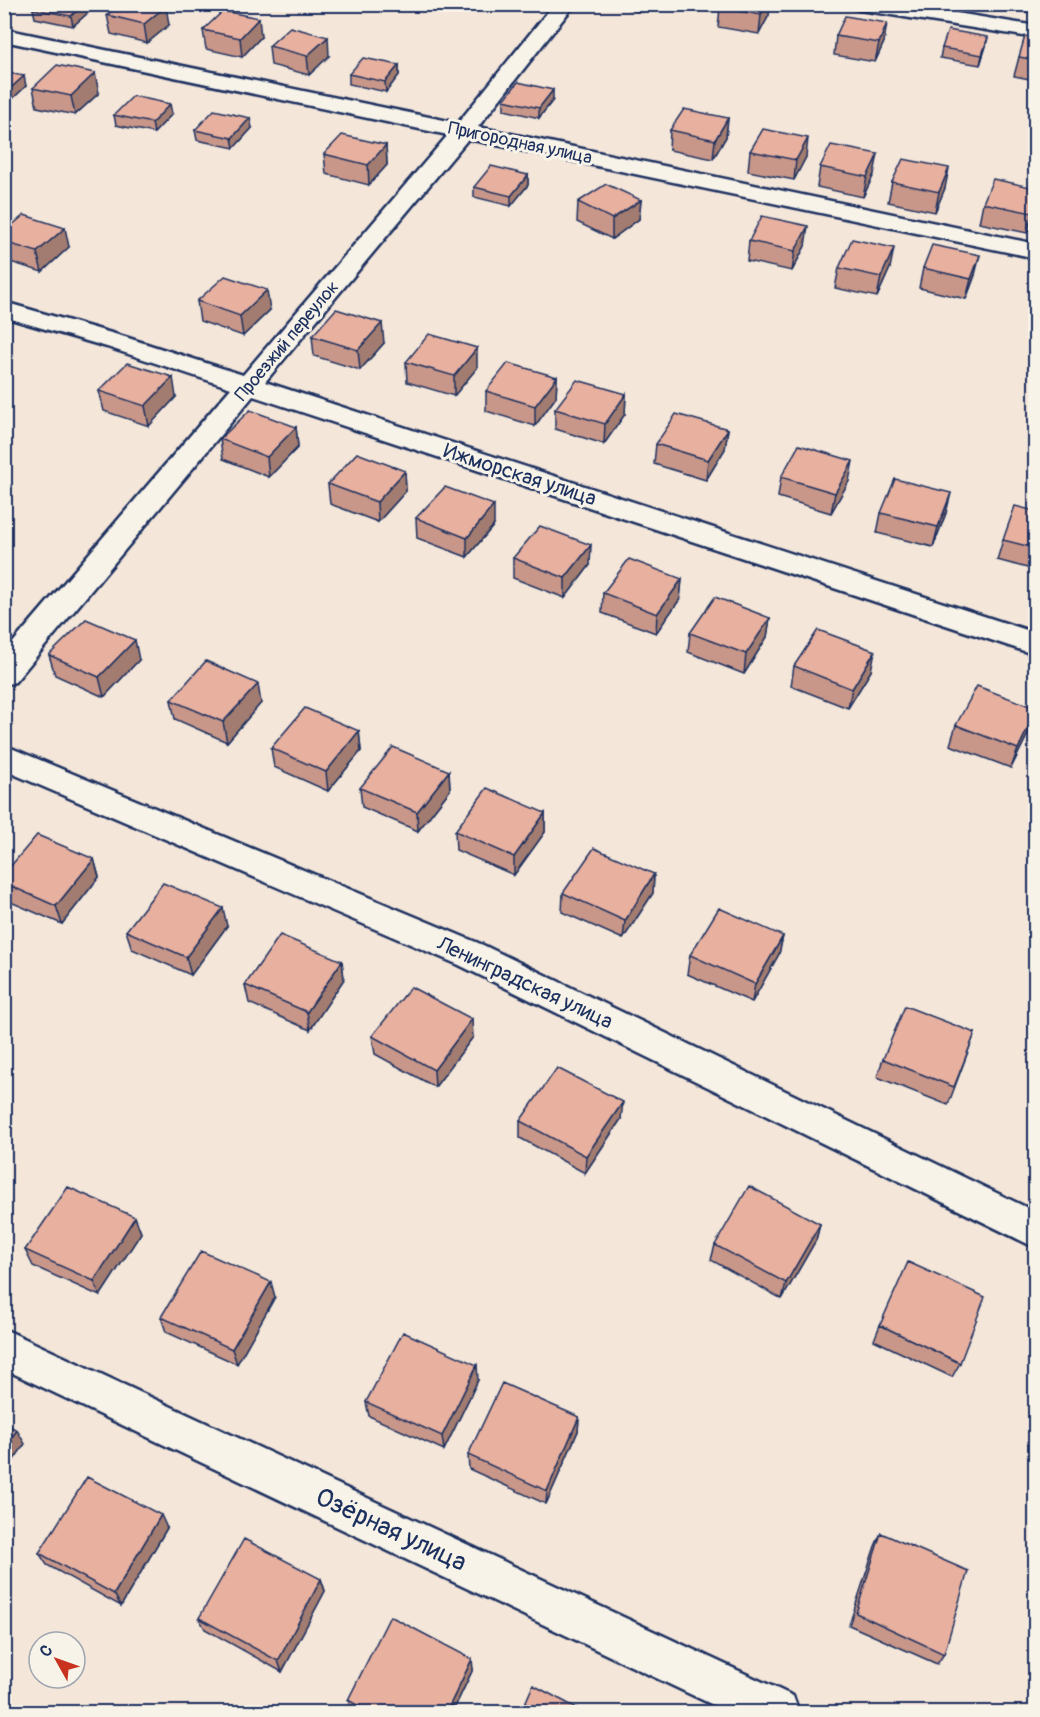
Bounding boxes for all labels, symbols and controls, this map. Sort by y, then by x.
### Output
street label: Пригородная улица [446,117,594,169]
street label: Проезжий переулок [230,276,344,406]
street label: Ижморская улица [440,438,600,512]
street label: Ленинградская улица [432,930,617,1036]
street label: Озёрная улица [310,1481,472,1579]
north arrow [27,1630,87,1690]
text: С [35,1641,57,1661]

